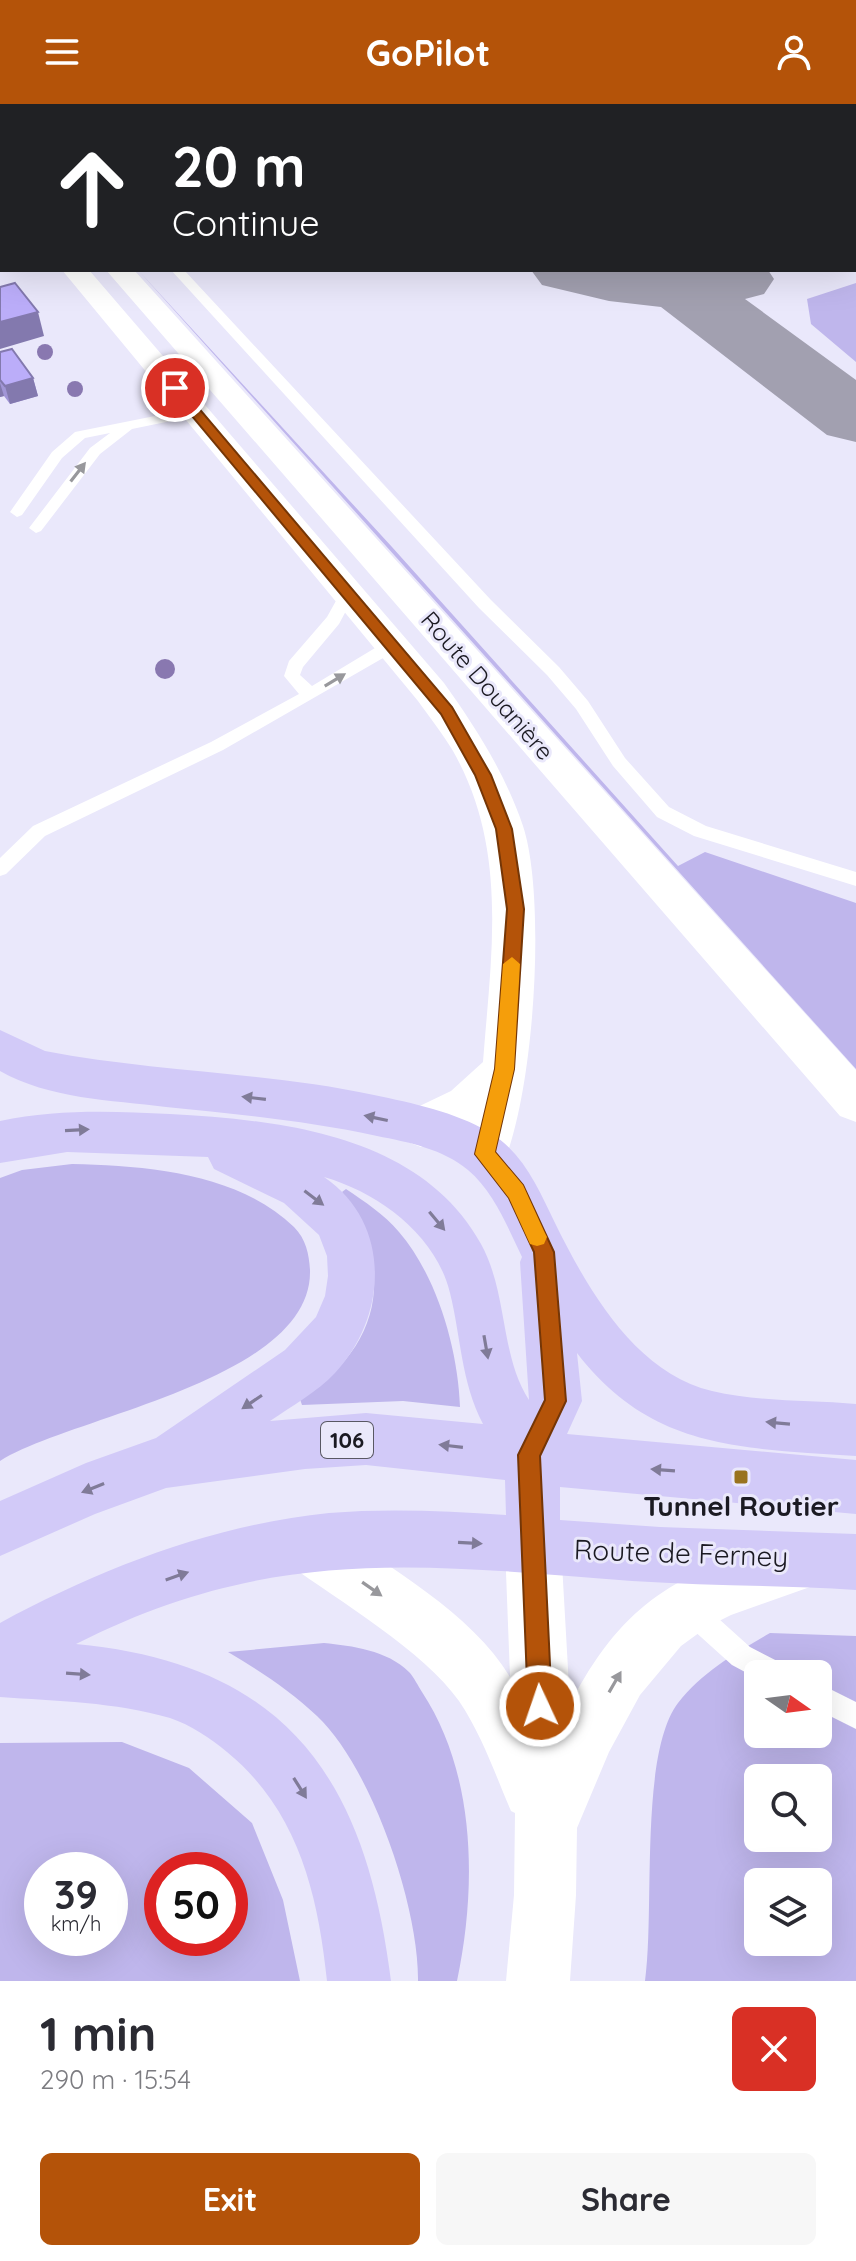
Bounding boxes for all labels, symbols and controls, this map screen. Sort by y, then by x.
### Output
icon: menu [40,30,84,74]
text: GoPilot [366,30,490,75]
icon: person [772,30,816,74]
text: 20 m [172,131,306,201]
icon: ahead [40,136,144,240]
text: Continue [172,200,320,245]
pin [141,354,209,422]
icon: arrive [153,366,197,410]
one-way arrow [69,462,85,482]
street label: Route Douanière [415,605,560,766]
one-way arrow [324,673,346,687]
one-way arrow [241,1091,266,1104]
one-way arrow [363,1111,388,1124]
one-way arrow [65,1124,90,1137]
one-way arrow [304,1190,325,1206]
one-way arrow [428,1211,445,1231]
one-way arrow [481,1335,493,1360]
one-way arrow [242,1394,263,1409]
one-way arrow [765,1416,790,1429]
road number: 106 [321,1422,373,1458]
one-way arrow [438,1439,463,1452]
one-way arrow [650,1463,675,1476]
marker: Tunnel Routier [732,1468,750,1486]
one-way arrow [81,1481,105,1494]
place label: Tunnel Routier [643,1488,839,1523]
street label: Route de Ferney [573,1531,789,1574]
one-way arrow [458,1536,483,1549]
one-way arrow [165,1570,189,1582]
one-way arrow [361,1581,382,1596]
north arrow [744,1660,832,1748]
map controls [744,1660,832,1956]
position arrow [498,1664,582,1748]
one-way arrow [66,1668,91,1681]
one-way arrow [608,1671,622,1694]
button: search [744,1764,832,1852]
one-way arrow [292,1777,306,1799]
speed limit sign: 50 [144,1852,248,1956]
button: layers [744,1868,832,1956]
text: 39 [54,1869,98,1919]
text: km/h [51,1911,101,1936]
text: 1 min [40,2003,156,2063]
button: close [732,2007,816,2091]
text: 290 m · 15:54 [40,2063,191,2096]
button: Exit [40,2153,420,2245]
button: Share [436,2153,816,2245]

